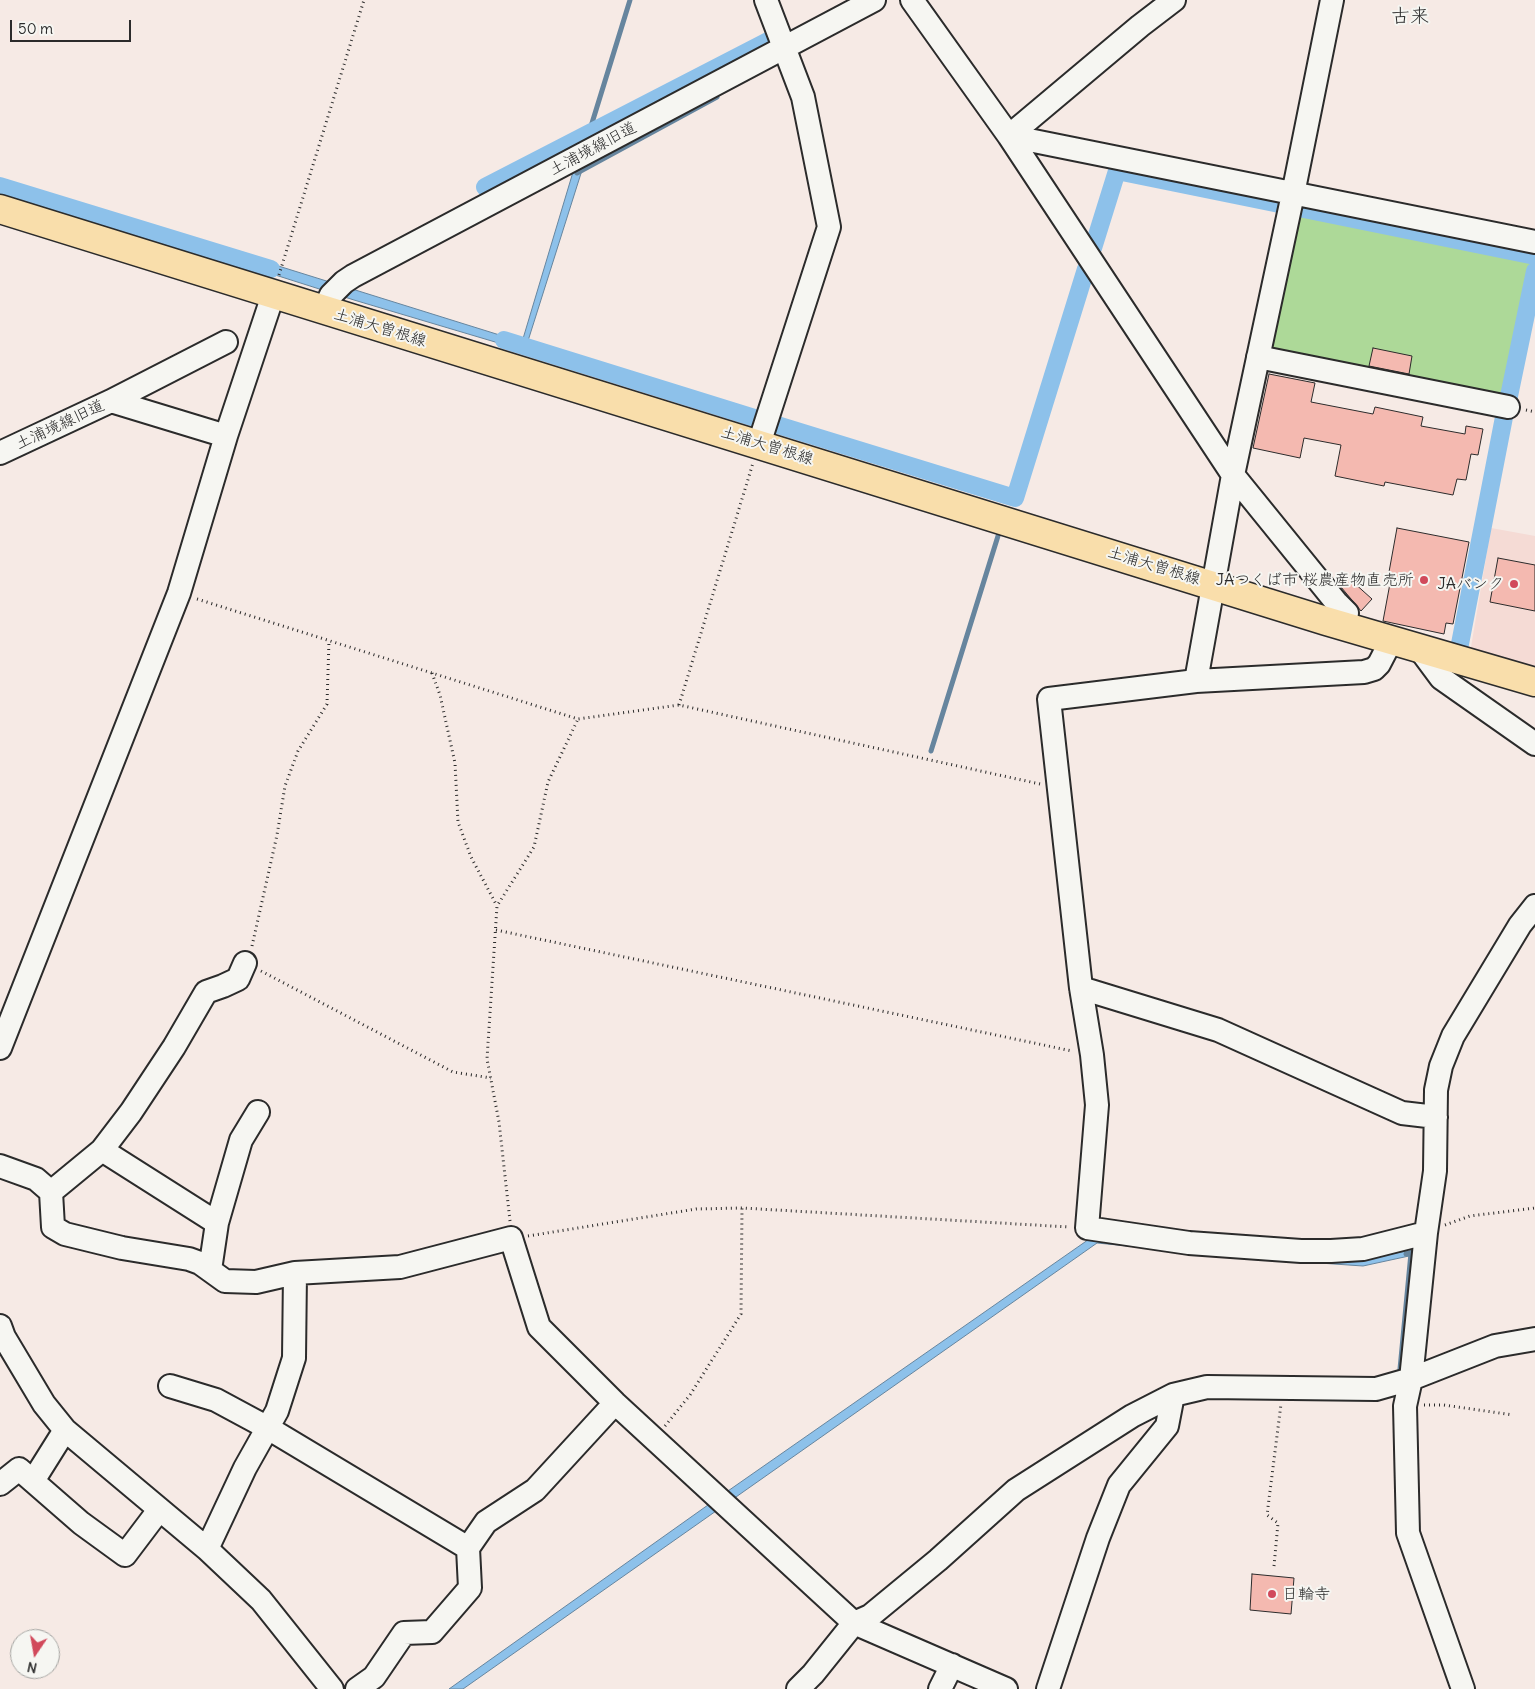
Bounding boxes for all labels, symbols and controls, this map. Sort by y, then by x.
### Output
district label: 古来 [1391,6,1429,28]
scale bar [12,10,134,42]
text: 50 m [18,19,53,38]
street label: 土浦境線旧道 [546,118,640,180]
street label: 土浦大曽根線 [331,305,429,351]
street label: 土浦境線旧道 [12,396,108,454]
street label: 土浦大曽根線 [718,423,816,469]
street label: 土浦大曽根線 [1105,543,1203,589]
place label: JAつくば市 桜農産物直売所 [1216,570,1414,590]
marker: JAつくば市 桜農産物直売所 [1418,574,1430,586]
place label: JAバンク [1437,574,1504,594]
marker: JAバンク [1508,578,1520,590]
place label: 日輪寺 [1282,1584,1330,1604]
marker: 日輪寺 [1266,1588,1278,1600]
north arrow [10,1629,60,1679]
text: N [25,1658,39,1678]

